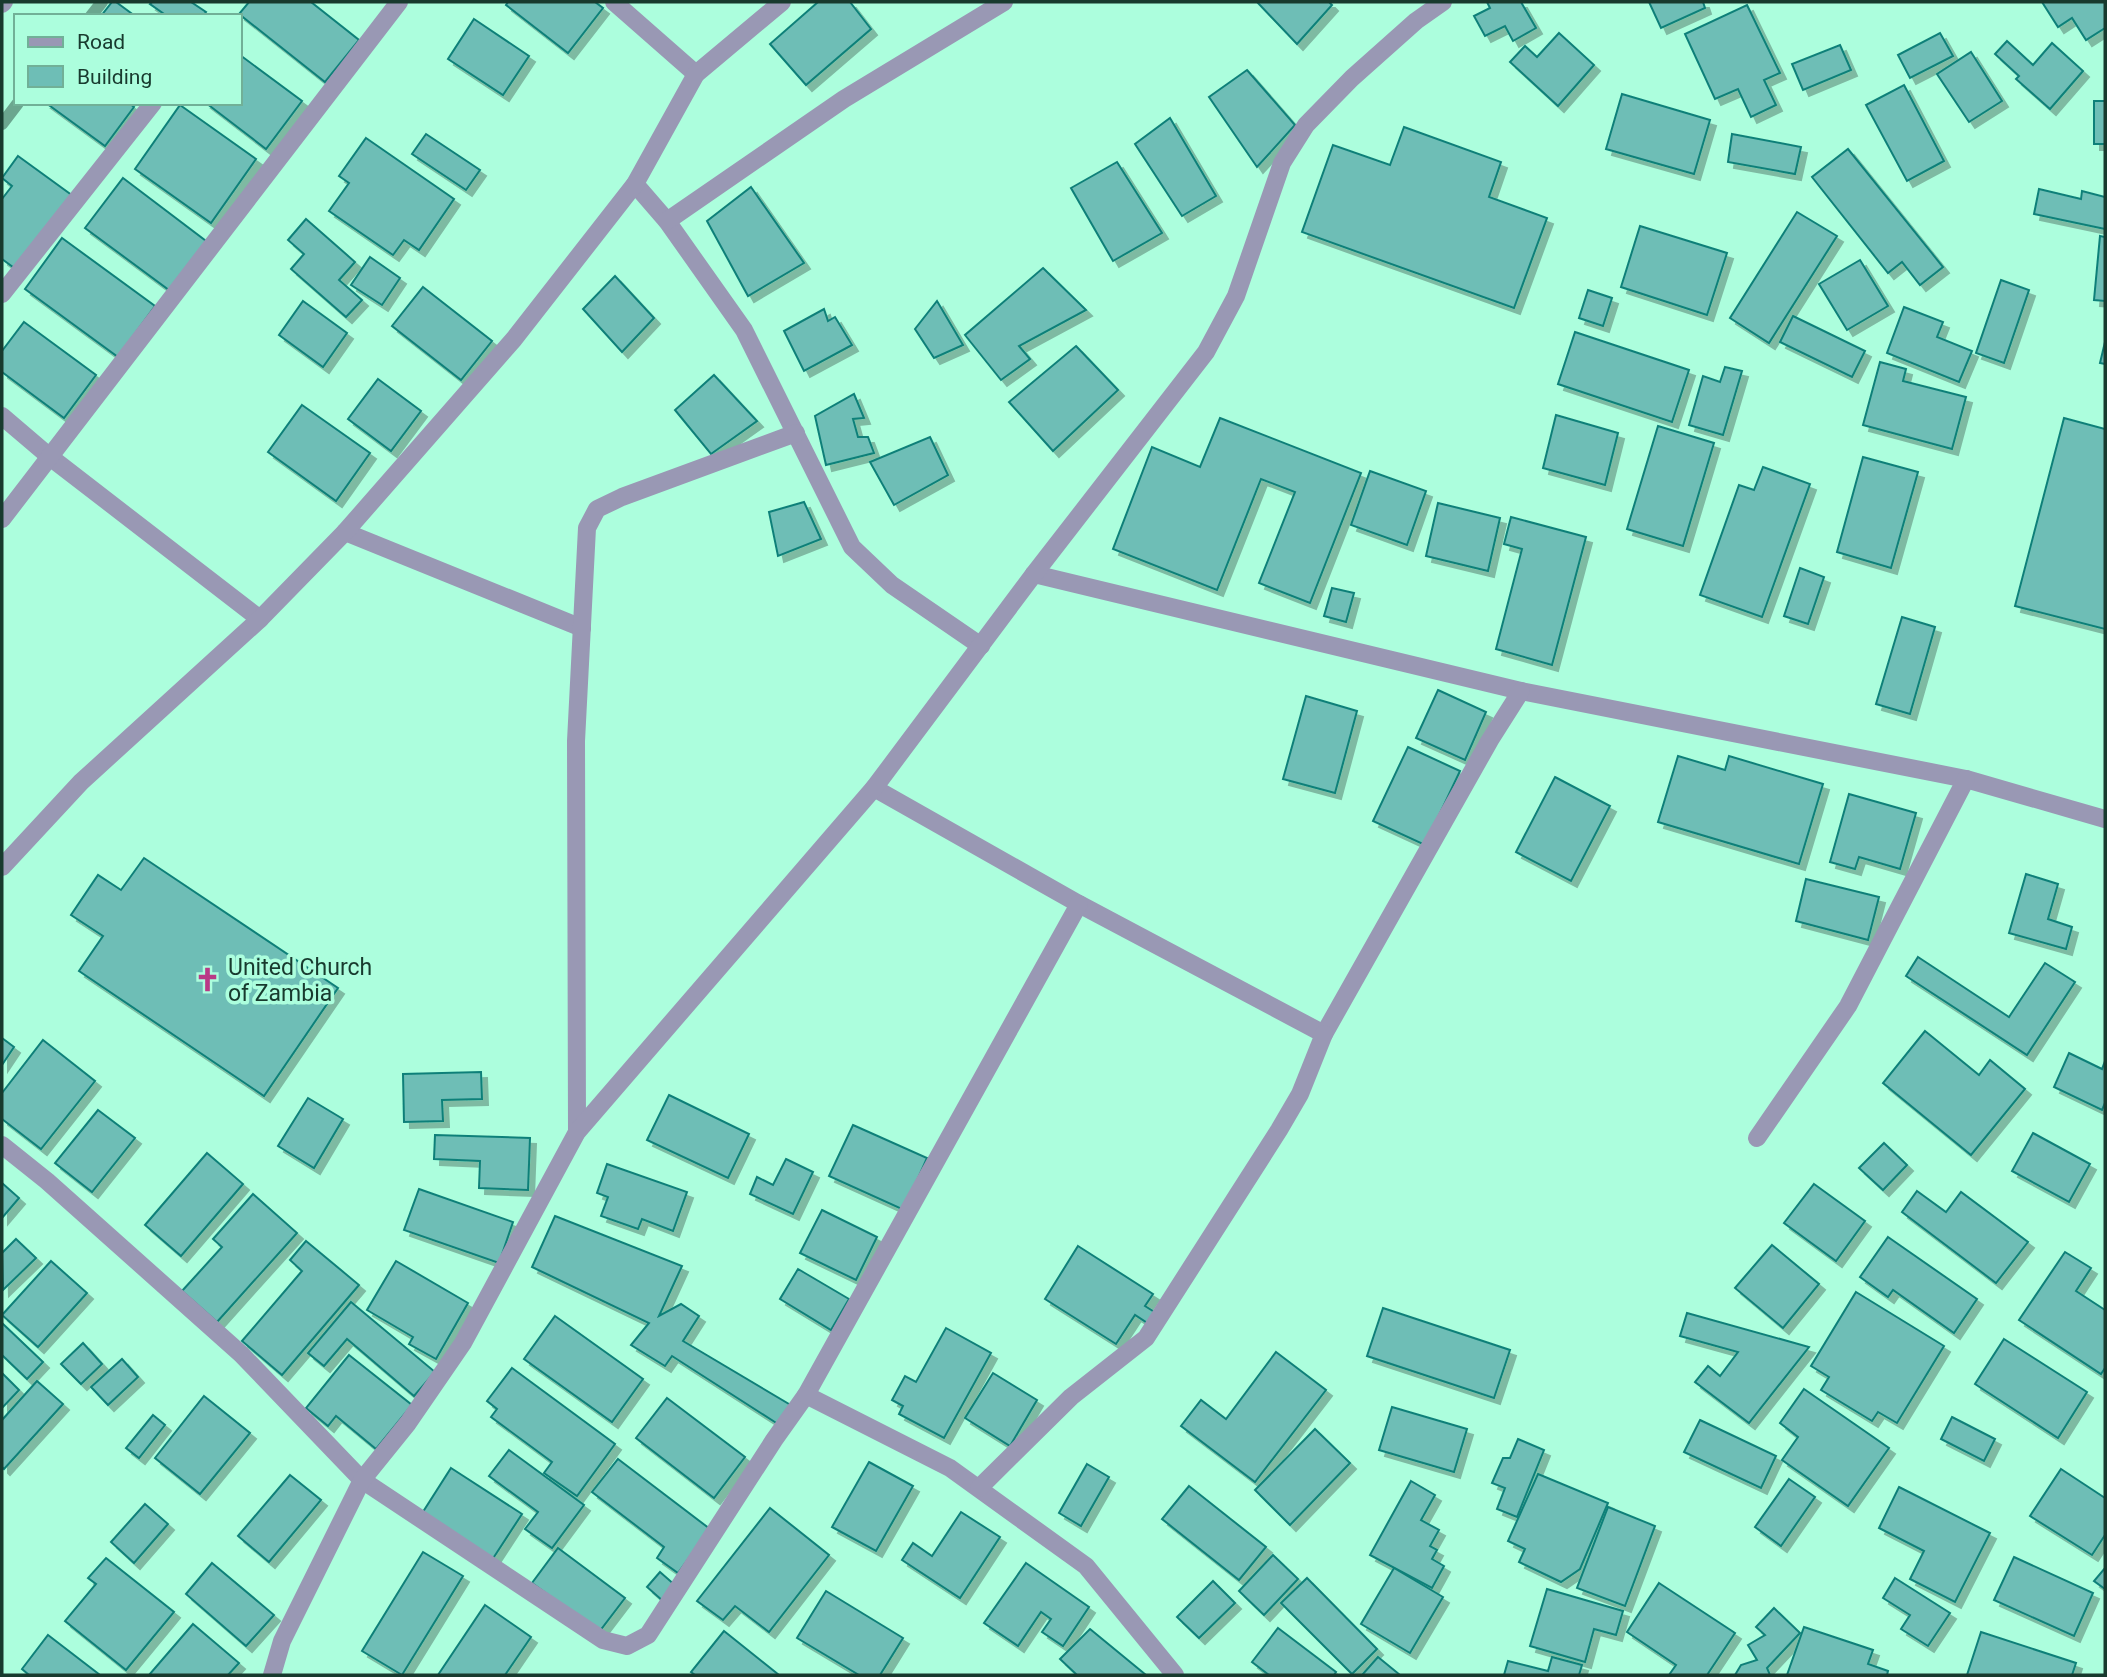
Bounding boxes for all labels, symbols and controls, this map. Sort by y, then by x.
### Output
legend [14,14,242,105]
text: Road [77,30,125,54]
text: Building [77,65,152,89]
place label: United Church of Zambia [228,954,372,1007]
church icon: United Church of Zambia [194,966,222,994]

